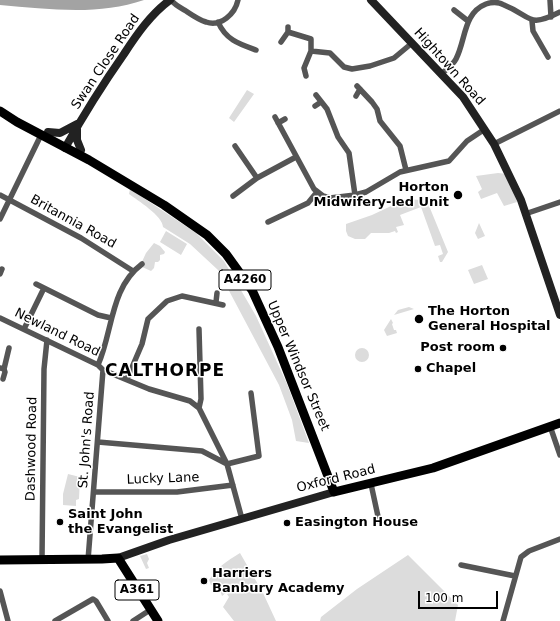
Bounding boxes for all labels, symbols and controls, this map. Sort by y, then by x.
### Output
street label: Swan Close Road [68,11,144,113]
street label: Hightown Road [410,25,488,109]
place label: Horton Midwifery-led Unit [313,180,449,211]
marker: Horton Midwifery-led Unit [452,189,464,201]
street label: Britannia Road [27,192,119,252]
road number: A4260 [219,270,271,290]
street label: Upper Windsor Street [263,299,333,433]
place label: The Horton General Hospital [428,304,550,335]
street label: Newland Road [12,306,102,360]
marker: The Horton General Hospital [413,313,425,325]
place label: Post room [420,340,495,356]
marker: Post room [498,343,508,353]
place label: Chapel [426,361,476,377]
district label: CALTHORPE [105,362,225,382]
marker: Chapel [413,364,423,374]
street label: St. John's Road [76,391,98,489]
street label: Dashwood Road [23,397,41,501]
street label: Oxford Road [295,462,377,496]
street label: Lucky Lane [126,470,200,488]
place label: Saint John the Evangelist [68,507,173,538]
place label: Easington House [295,515,418,531]
marker: Saint John the Evangelist [55,517,65,527]
marker: Easington House [282,518,292,528]
place label: Harriers Banbury Academy [212,566,345,597]
marker: Harriers Banbury Academy [199,576,209,586]
road number: A361 [115,580,159,600]
scale bar [420,583,500,609]
text: 100 m [425,591,463,605]

